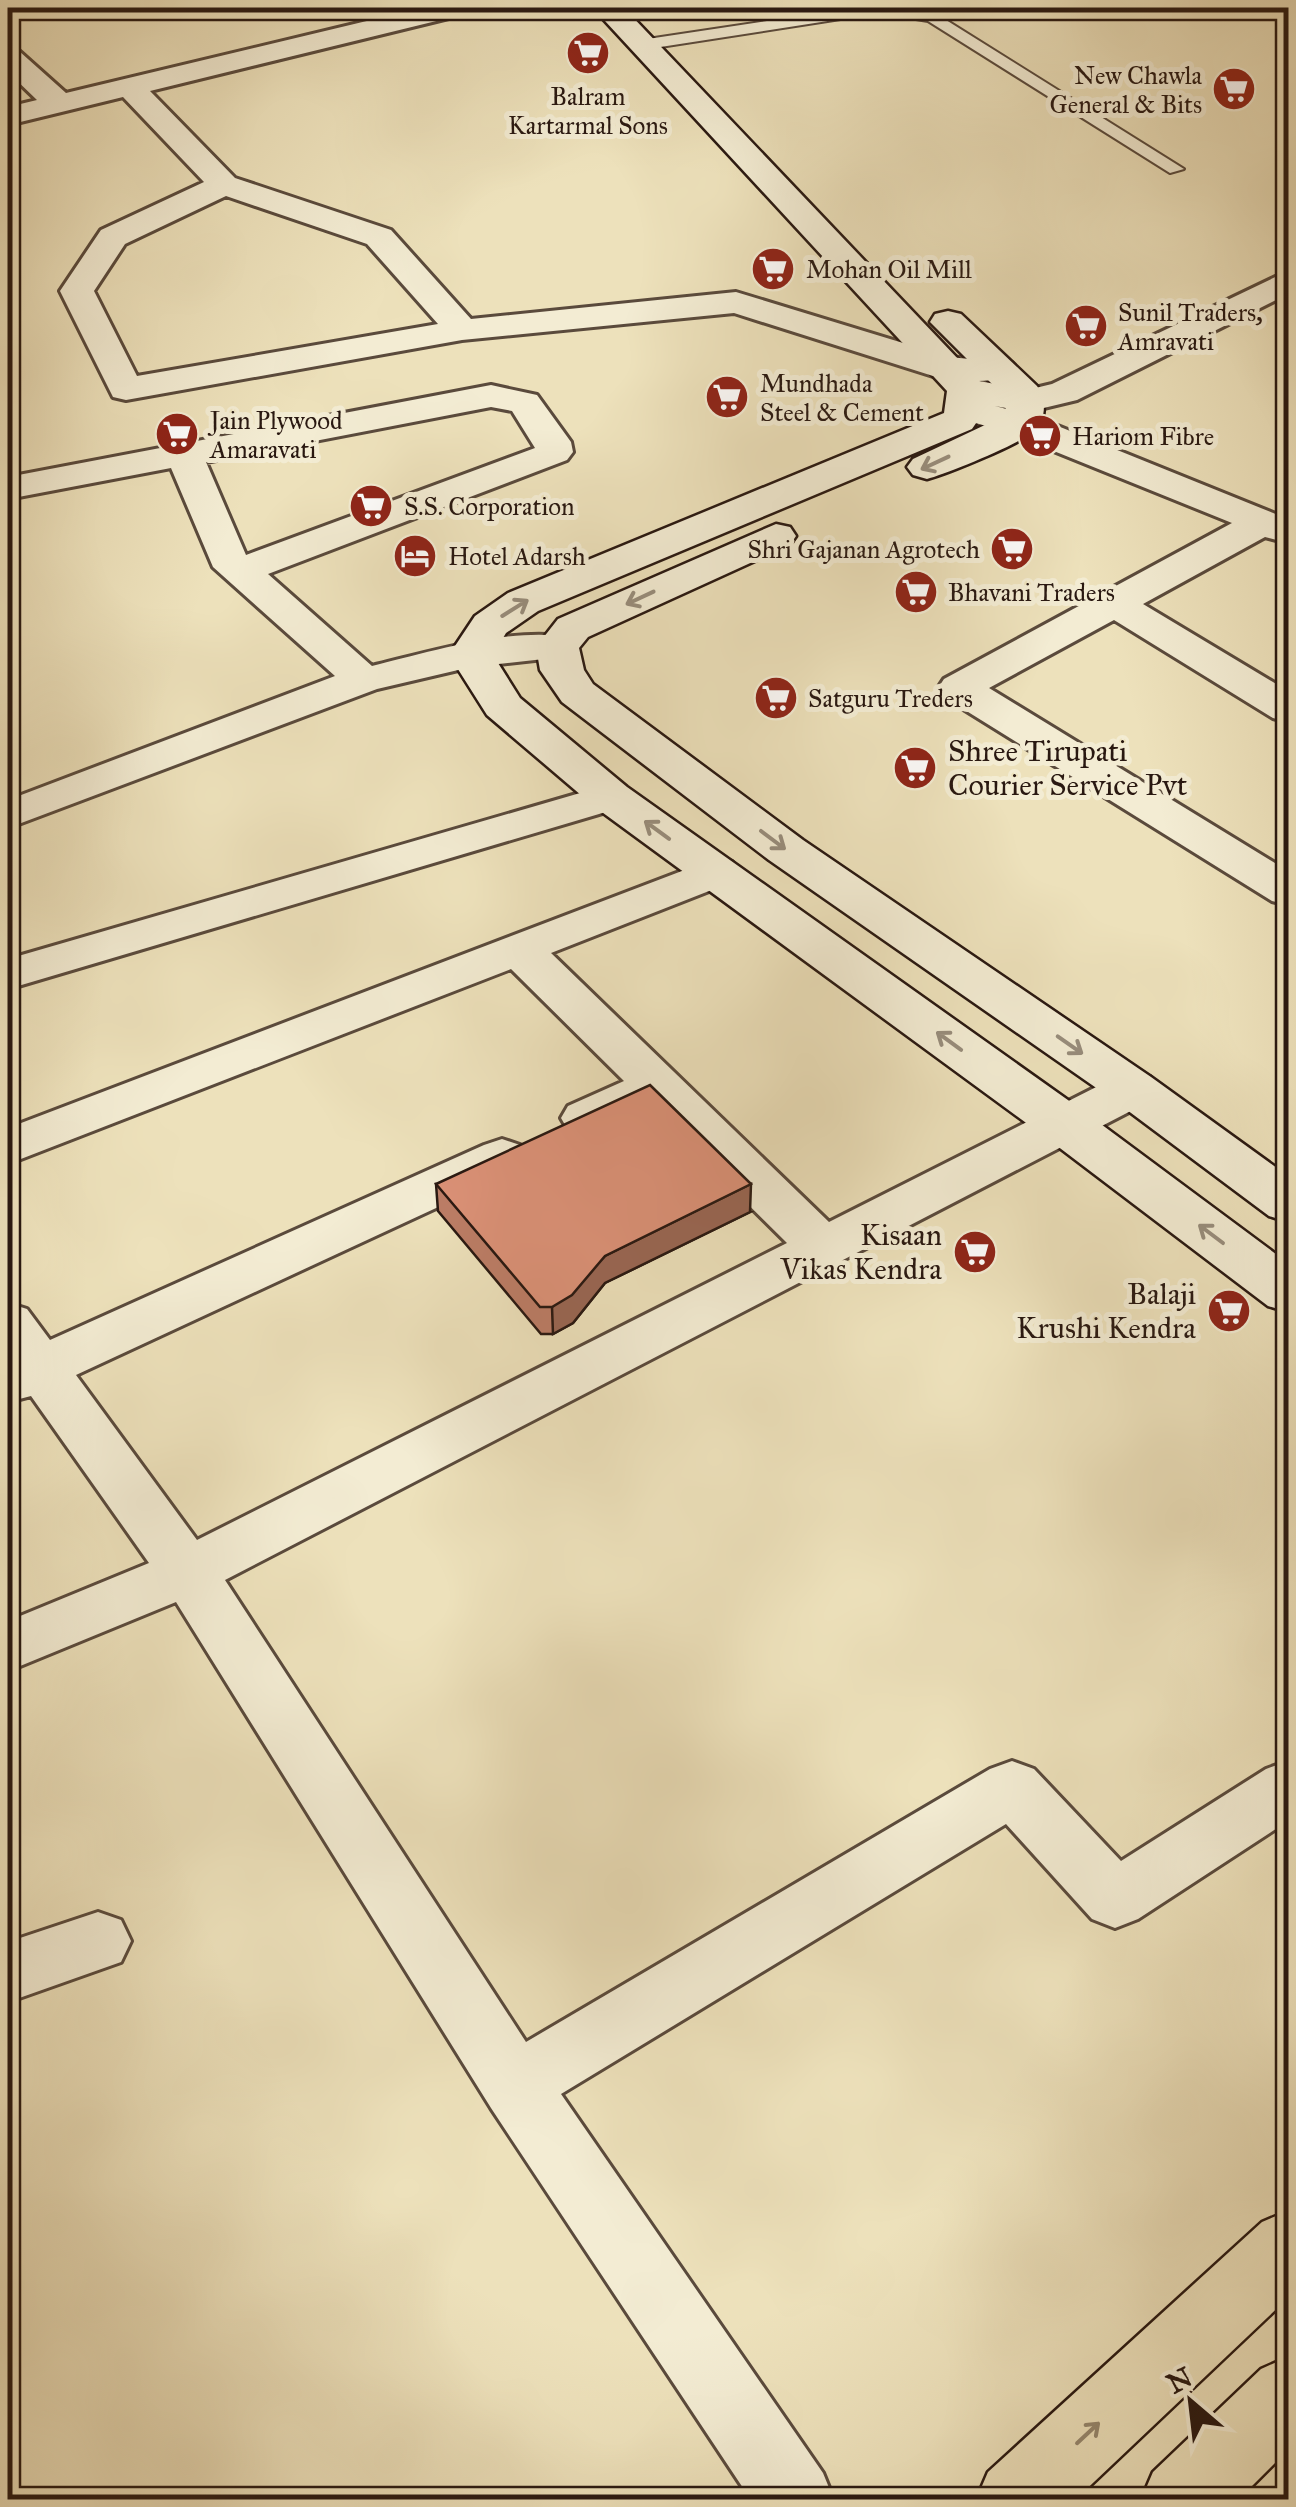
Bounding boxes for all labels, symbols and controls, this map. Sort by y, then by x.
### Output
supermarket icon: Balram Kartarmal Sons [565,30,611,76]
place label: New Chawla General & Bits [1050,60,1202,120]
supermarket icon: New Chawla General & Bits [1211,66,1257,112]
place label: Balram Kartarmal Sons [508,81,668,141]
supermarket icon: Mohan Oil Mill [750,246,796,292]
place label: Mohan Oil Mill [806,254,972,285]
place label: Sunil Traders, Amravati [1117,297,1263,357]
supermarket icon: Sunil Traders, Amravati [1063,303,1109,349]
place label: Mundhada Steel & Cement [760,368,924,428]
supermarket icon: Mundhada Steel & Cement [704,374,750,420]
place label: Jain Plywood Amaravati [207,405,343,465]
supermarket icon: Jain Plywood Amaravati [154,411,200,457]
supermarket icon: Hariom Fibre [1017,413,1063,459]
place label: Hariom Fibre [1072,421,1214,452]
one-way arrow [920,455,951,473]
supermarket icon: S.S. Corporation [348,483,394,529]
place label: S.S. Corporation [404,491,574,522]
supermarket icon: Shri Gajanan Agrotech [989,526,1035,572]
hotel icon: Hotel Adarsh [392,533,438,579]
place label: Shri Gajanan Agrotech [747,534,980,565]
place label: Hotel Adarsh [448,541,586,572]
supermarket icon: Bhavani Traders [893,569,939,615]
place label: Bhavani Traders [948,577,1115,608]
one-way arrow [625,590,656,608]
one-way arrow [501,598,529,618]
supermarket icon: Satguru Treders [753,675,799,721]
place label: Satguru Treders [808,683,973,714]
place label: Shree Tirupati Courier Service Pvt [948,733,1188,803]
supermarket icon: Shree Tirupati Courier Service Pvt [892,745,938,791]
one-way arrow [644,820,671,841]
one-way arrow [759,830,786,851]
one-way arrow [936,1030,963,1051]
one-way arrow [1055,1034,1083,1055]
place label: Kisaan Vikas Kendra [779,1217,942,1287]
one-way arrow [1198,1223,1225,1244]
supermarket icon: Kisaan Vikas Kendra [952,1229,998,1275]
place label: Balaji Krushi Kendra [1016,1276,1196,1346]
supermarket icon: Balaji Krushi Kendra [1206,1288,1252,1334]
north arrow [1141,2352,1241,2452]
text: N [1161,2359,1198,2401]
one-way arrow [1075,2422,1100,2445]

